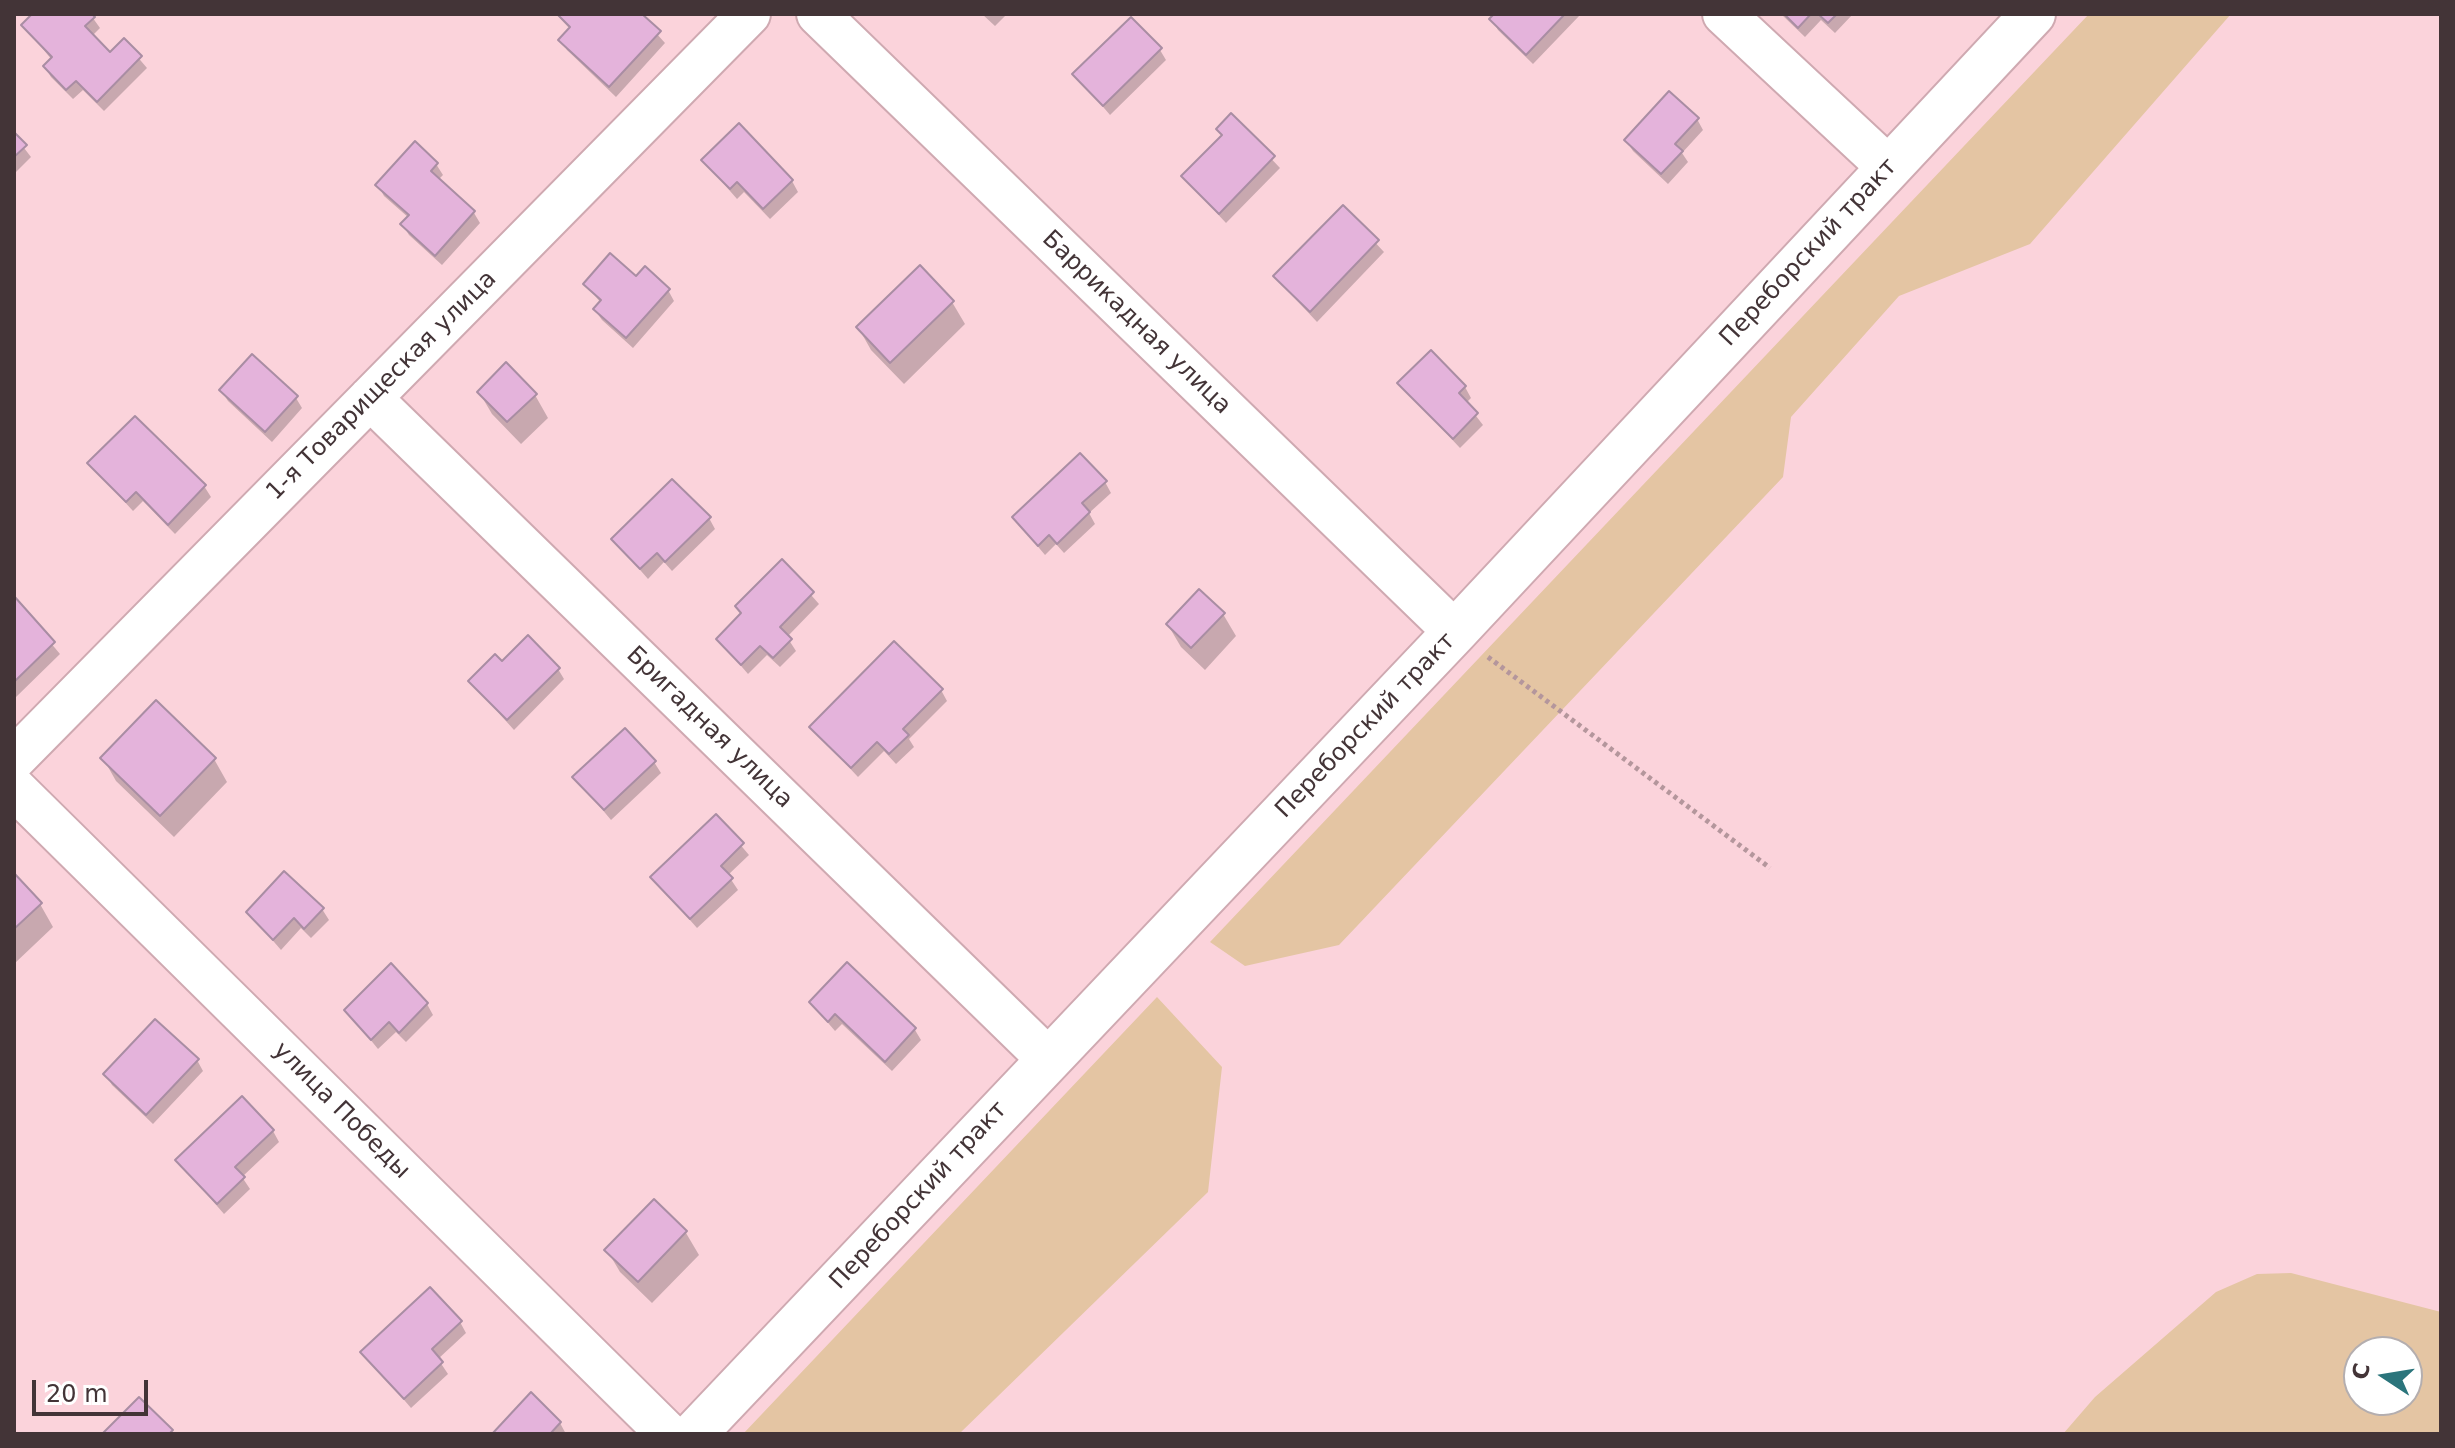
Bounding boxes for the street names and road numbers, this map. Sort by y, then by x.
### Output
street label: Переборский тракт [1714,153,1904,353]
street label: Баррикадная улица [1035,225,1237,421]
street label: 1-я Товарищеская улица [261,265,503,507]
street label: Переборский тракт [1270,627,1462,825]
street label: Бригадная улица [620,641,798,815]
street label: улица Победы [267,1037,415,1185]
street label: Переборский тракт [824,1096,1014,1296]

